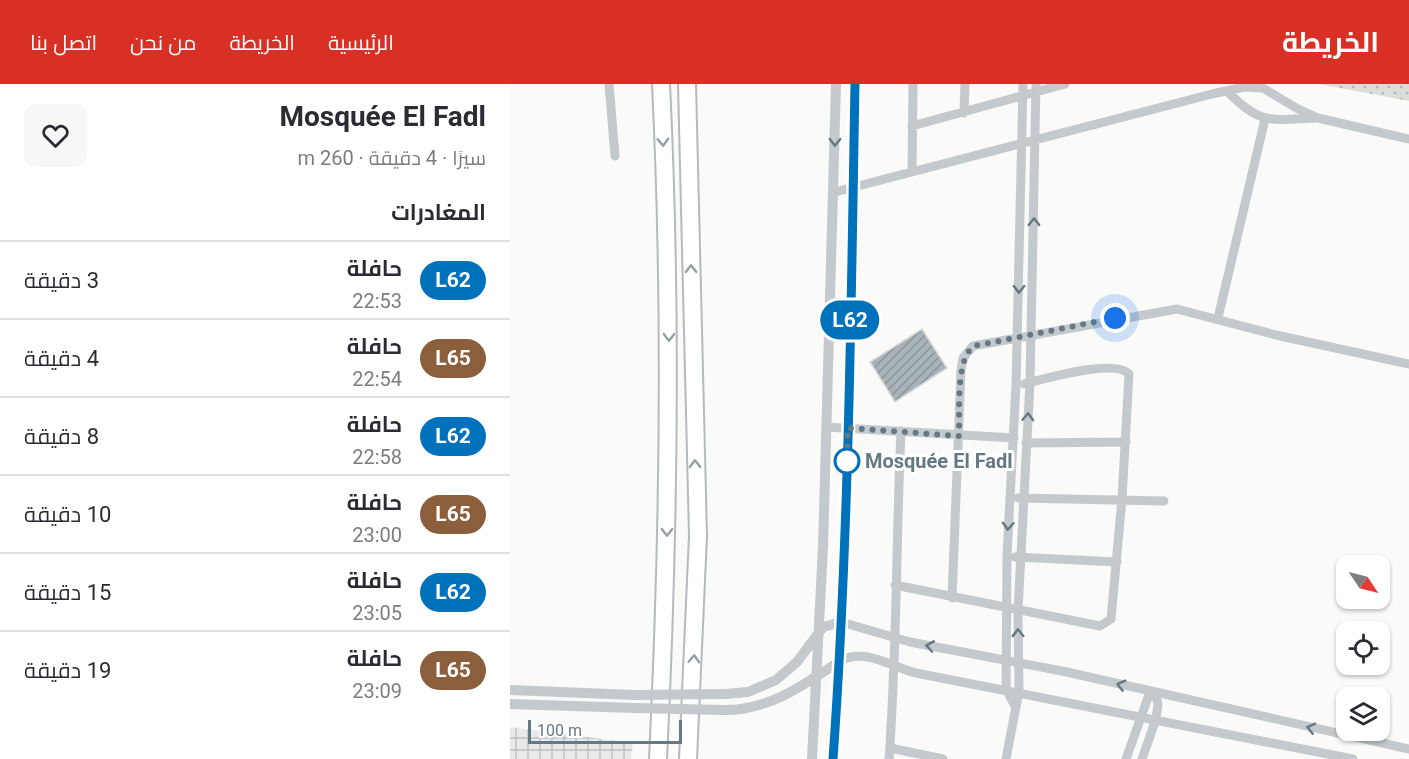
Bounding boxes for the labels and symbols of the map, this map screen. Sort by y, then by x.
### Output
one-way arrow [657,138,669,147]
one-way arrow [829,138,841,147]
one-way arrow [1027,218,1040,227]
one-way arrow [685,264,697,273]
one-way arrow [1012,285,1025,294]
line badge: L62 [816,300,884,340]
your location [1100,303,1130,333]
one-way arrow [663,333,675,342]
one-way arrow [1021,413,1034,422]
marker: Mosquée El Fadl [834,448,860,474]
place label: Mosquée El Fadl [865,449,1013,473]
one-way arrow [689,459,702,468]
one-way arrow [1002,522,1015,531]
one-way arrow [661,528,674,537]
north arrow [1336,555,1390,609]
one-way arrow [1012,628,1024,637]
one-way arrow [925,640,935,653]
one-way arrow [688,654,701,663]
one-way arrow [1116,679,1126,692]
scale bar [528,717,682,744]
one-way arrow [1306,723,1316,736]

